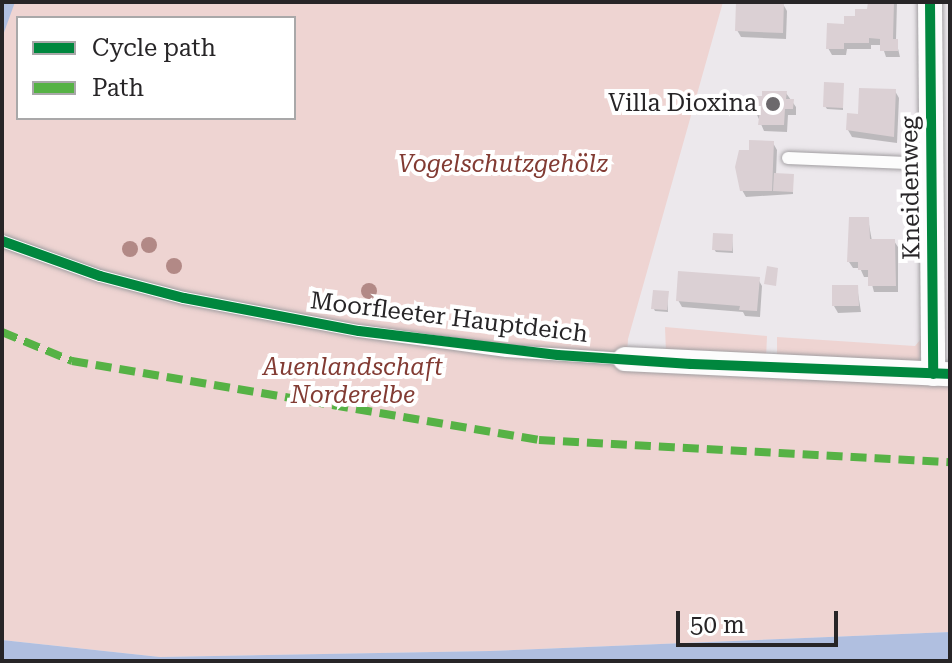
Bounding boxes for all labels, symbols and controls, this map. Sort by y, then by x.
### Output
legend [16,16,296,120]
text: Cycle path [92,34,216,62]
text: Path [92,74,144,102]
place label: Villa Dioxina [608,90,757,118]
marker: Villa Dioxina [764,95,782,113]
street label: Kneidenweg [895,116,927,260]
park label: Vogelschutzgehölz [398,151,608,179]
street label: Moorfleeter Hauptdeich [309,287,589,349]
park label: Auenlandschaft Norderelbe [263,354,443,410]
scale bar [680,595,842,645]
text: 50 m [690,611,745,639]

